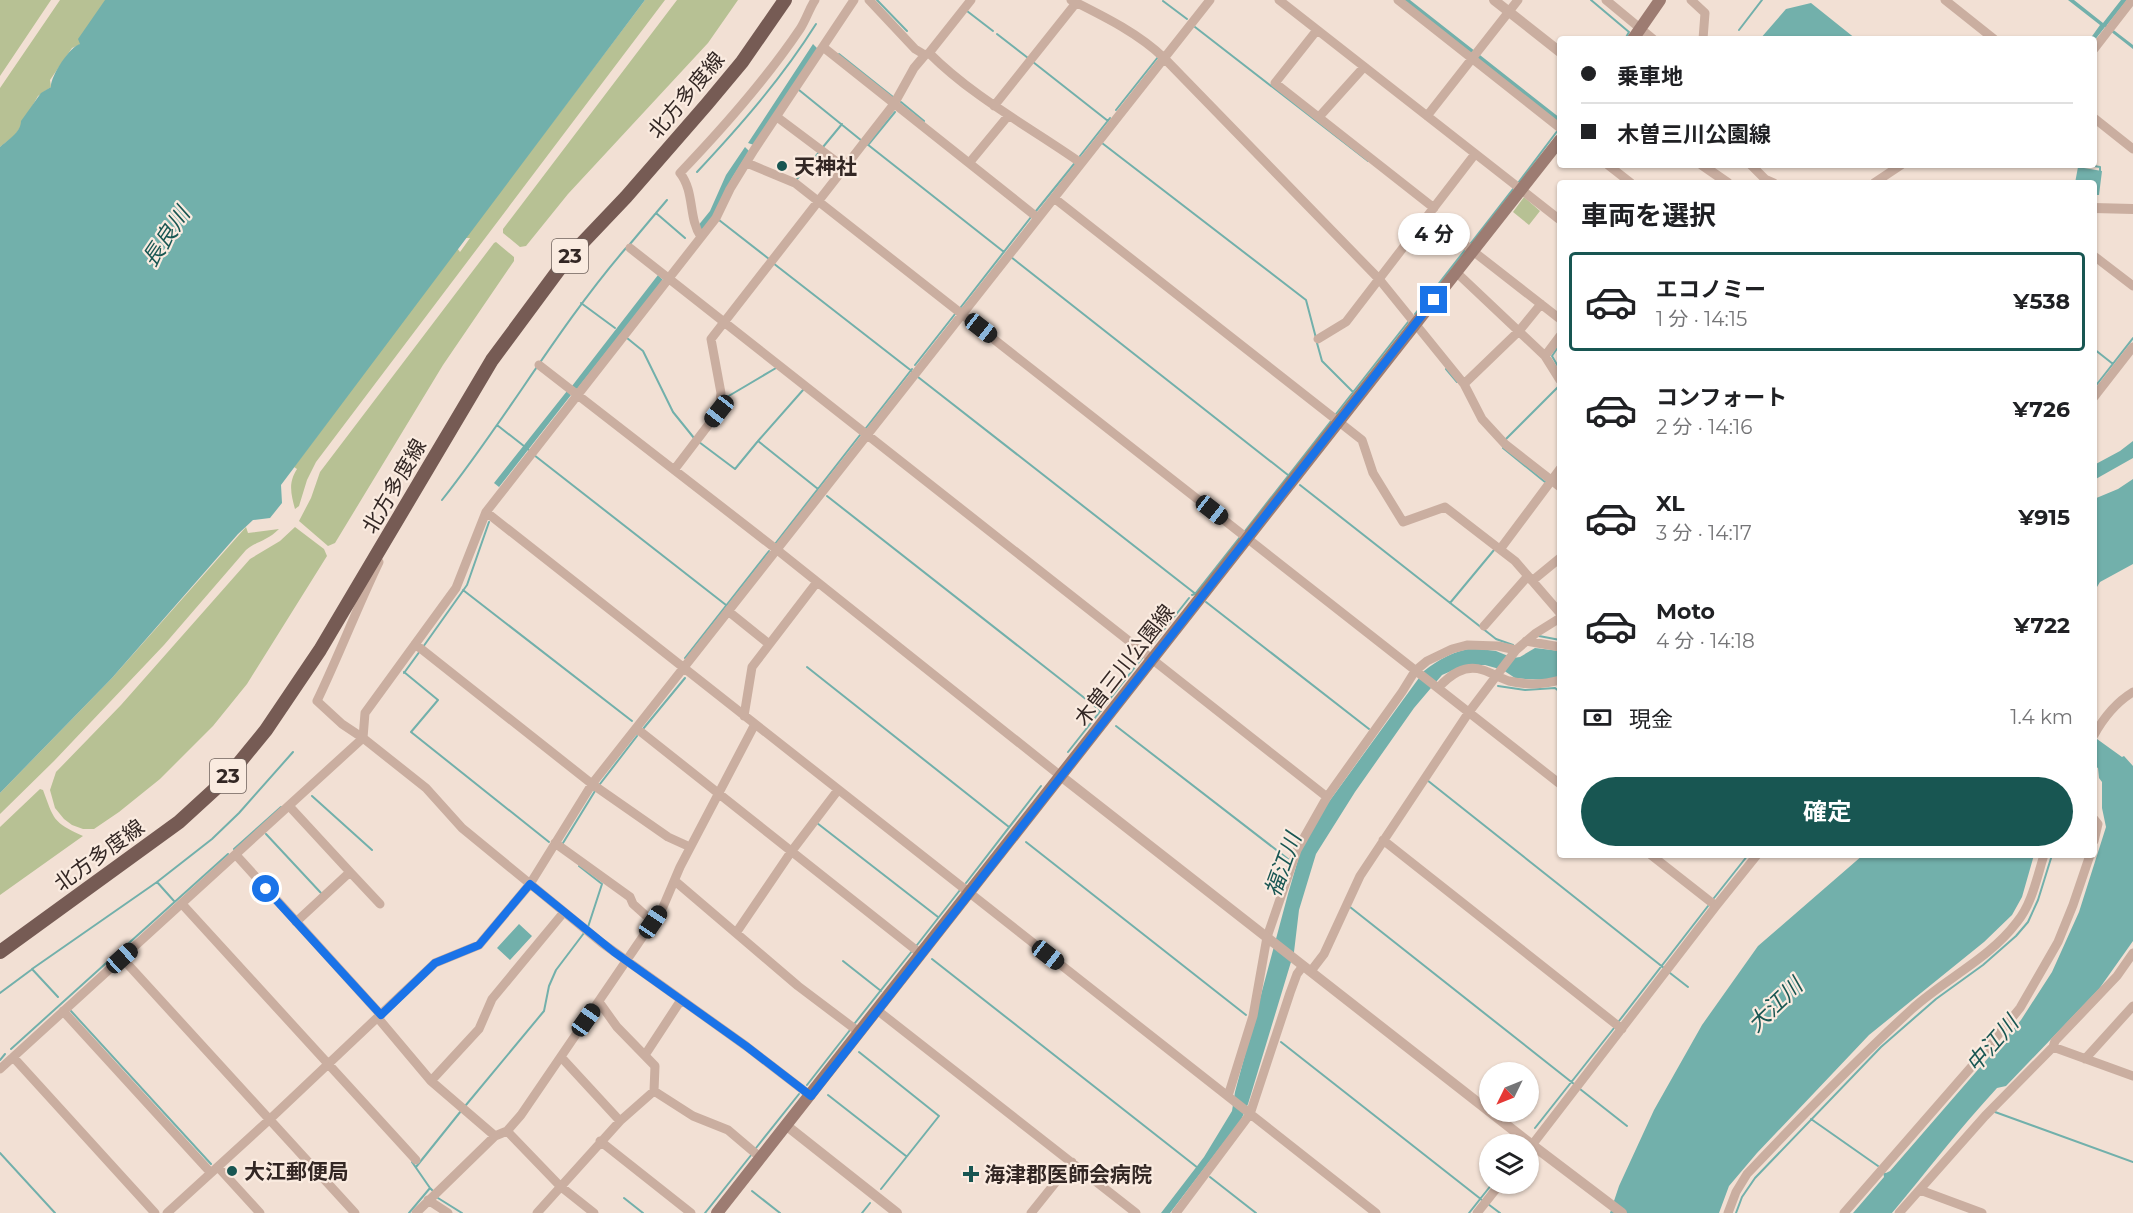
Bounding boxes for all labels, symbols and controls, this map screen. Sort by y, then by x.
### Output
street label: 北方多度線 [643,47,729,143]
text: 乗車地 [1617,63,1683,90]
text: 木曽三川公園線 [1617,121,1771,148]
place label: 天神社 [794,154,857,179]
marker: 天神社 [775,159,789,173]
text: 車両を選択 [1581,199,1716,232]
water label: 長良川 [136,200,197,272]
callout: 4 分 [1398,213,1470,255]
text: 4 分 [1414,222,1454,246]
road number: 23 [552,239,588,273]
icon: car [1584,275,1638,329]
text: エコノミー [1656,276,1766,303]
route end [1420,286,1447,313]
text: ¥538 [2013,288,2070,315]
text: 1 分 · 14:15 [1656,307,1747,331]
car [961,310,1001,346]
icon: car [1584,383,1638,437]
text: コンフォート [1656,384,1787,411]
car [701,391,737,431]
text: ¥726 [2013,396,2070,423]
text: 2 分 · 14:16 [1656,415,1752,439]
street label: 北方多度線 [357,434,431,538]
text: XL [1656,490,1685,517]
icon: car [1584,491,1638,545]
car [1192,492,1232,528]
text: ¥915 [2018,504,2070,531]
text: 3 分 · 14:17 [1656,521,1752,545]
text: Moto [1656,598,1715,625]
street label: 木曽三川公園線 [1069,599,1179,731]
icon: car [1584,599,1638,653]
text: ¥722 [2014,612,2070,639]
text: 4 分 · 14:18 [1656,629,1755,653]
icon: cash [1581,701,1614,734]
text: 1.4 km [2010,705,2073,729]
text: 現金 [1629,706,1673,733]
road number: 23 [210,759,246,793]
button: 確定 [1581,777,2073,846]
street label: 北方多度線 [49,814,149,896]
water label: 福江川 [1259,828,1308,901]
route start [252,875,279,902]
car [635,902,671,942]
car [1028,937,1068,973]
car [103,939,141,977]
water label: 大江川 [1742,971,1810,1038]
car [568,1000,604,1040]
water label: 中江川 [1960,1009,2025,1078]
north arrow [1479,1062,1539,1122]
map controls [1479,1062,1539,1194]
button: layers [1479,1134,1539,1194]
place label: 大江郵便局 [244,1159,349,1184]
place label: 海津郡医師会病院 [984,1162,1152,1187]
marker: 大江郵便局 [225,1164,239,1178]
marker: 海津郡医師会病院 [962,1165,980,1183]

